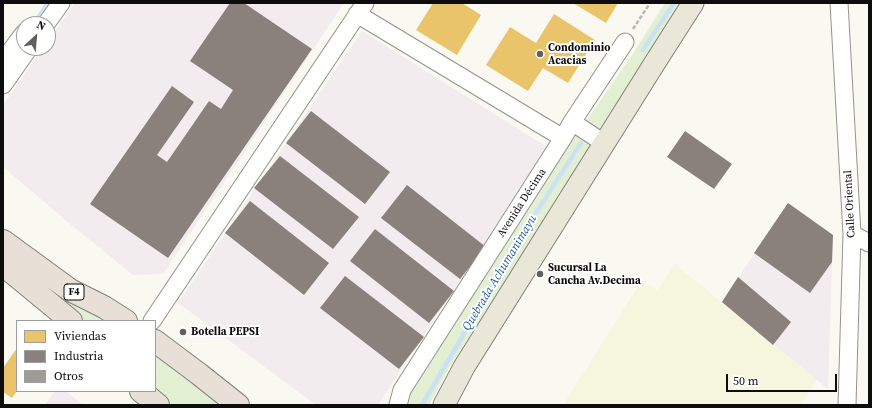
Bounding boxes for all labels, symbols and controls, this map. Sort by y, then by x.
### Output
north arrow [16,16,56,56]
text: N [34,17,48,34]
place label: Condominio Acacias [548,41,611,67]
marker: Condominio Acacias [535,49,545,59]
street label: Avenida Décima [495,166,549,240]
street label: Calle Oriental [842,170,858,238]
water label: Quebrada Achumanimayu [460,213,540,333]
place label: Sucursal La Cancha Av.Decima [548,261,641,287]
marker: Sucursal La Cancha Av.Decima [535,269,545,279]
road number: F4 [64,284,84,300]
legend [16,320,156,392]
place label: Botella PEPSI [191,325,259,339]
marker: Botella PEPSI [178,327,188,337]
text: Viviendas [54,328,106,344]
text: Industria [54,348,103,364]
scale bar [728,366,839,392]
text: Otros [54,368,83,384]
text: 50 m [733,373,759,389]

